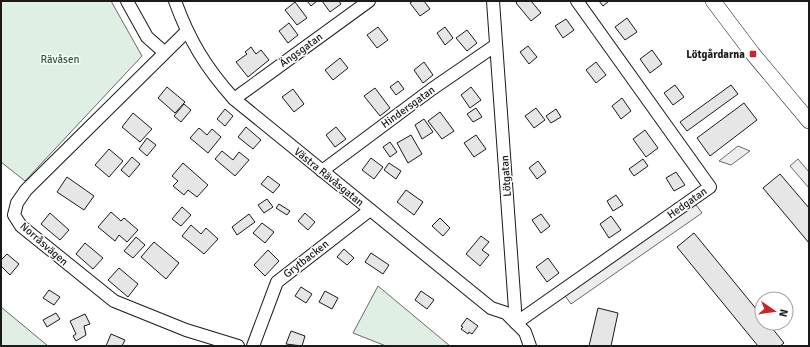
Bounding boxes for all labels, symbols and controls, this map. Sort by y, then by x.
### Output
street label: Ängsgatan [276,29,325,70]
place label: Lötgårdarna [686,48,745,61]
marker: Lötgårdarna [748,49,758,59]
park label: Rävåsen [41,53,79,66]
street label: Hindersgatan [379,83,437,131]
street label: Västra Rävåsgatan [291,145,367,209]
street label: Lötgatan [498,155,514,197]
street label: Hedgatan [665,185,709,221]
street label: Norråsvägen [17,220,71,268]
street label: Grytbacken [281,237,331,281]
north arrow [754,291,794,331]
text: N [776,308,790,318]

